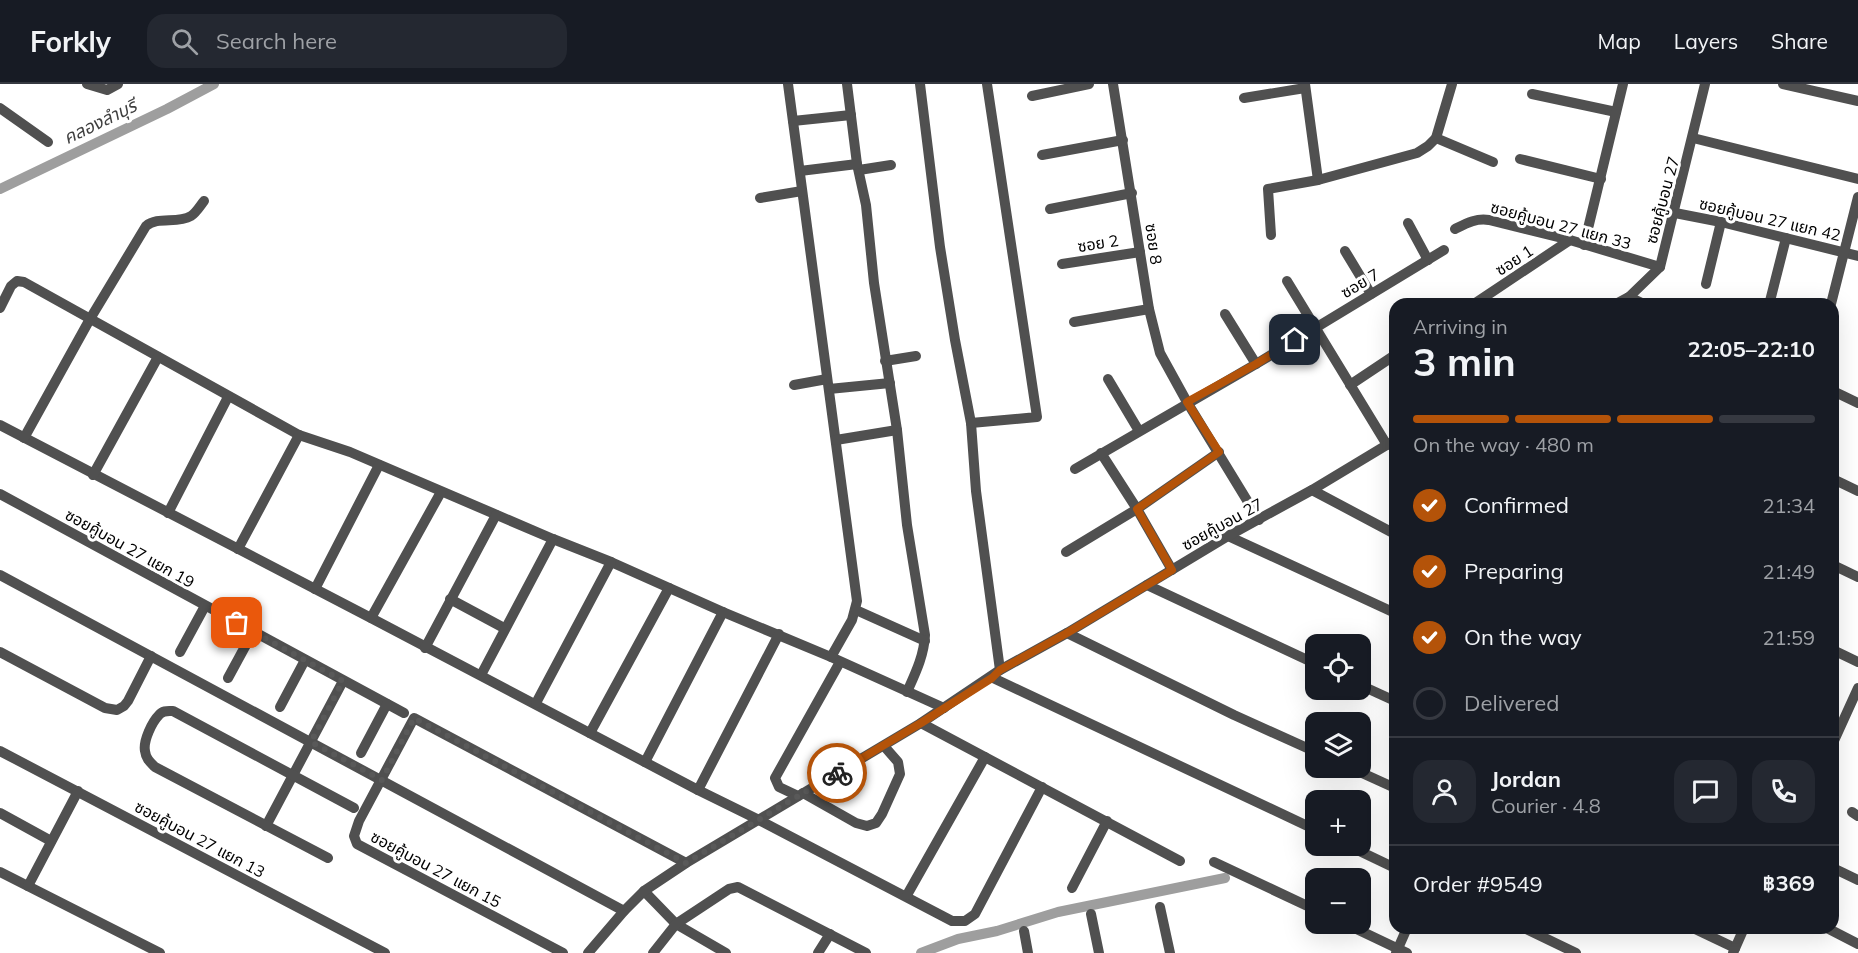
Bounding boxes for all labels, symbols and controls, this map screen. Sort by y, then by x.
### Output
search box [147,14,567,68]
text: Forkly [30,24,111,59]
icon: search [168,25,201,58]
text: Search here [216,27,337,55]
text: Map [1598,28,1641,54]
text: Layers [1674,28,1738,54]
text: Share [1771,28,1828,54]
water label: คลองลำบุรี [59,93,143,149]
street label: ซอยคู้บอน 27 [1641,154,1683,246]
street label: ซอยคู้บอน 27 แยก 42 [1697,193,1843,245]
street label: ซอยคู้บอน 27 แยก 33 [1489,197,1633,253]
street label: ซอย 8 [1141,222,1167,266]
street label: ซอย 2 [1076,230,1120,256]
street label: ซอย 1 [1491,240,1537,280]
street label: ซอย 7 [1337,264,1383,302]
pin [1269,314,1320,365]
text: Arriving in [1413,314,1508,339]
icon: home [1278,323,1311,356]
text: 22:05–22:10 [1687,335,1815,363]
text: 3 min [1413,337,1516,386]
text: On the way · 480 m [1413,432,1594,457]
icon: check [1413,489,1446,522]
text: Confirmed [1464,491,1569,519]
text: 21:34 [1762,493,1815,518]
street label: ซอยคู้บอน 27 [1178,494,1266,554]
street label: ซอยคู้บอน 27 แยก 19 [62,504,198,592]
icon: check [1413,555,1446,588]
text: Preparing [1464,557,1564,585]
text: 21:49 [1762,559,1815,584]
pin [211,597,262,648]
icon: bag [220,606,253,639]
icon: check [1413,621,1446,654]
text: On the way [1464,623,1582,651]
text: 21:59 [1762,625,1815,650]
map controls [1305,634,1371,934]
button: locate [1305,634,1371,700]
text: Delivered [1464,689,1559,717]
button: layers [1305,712,1371,778]
courier [807,743,867,803]
icon: bike [821,757,854,790]
button: person [1413,760,1476,823]
button: chat [1674,760,1737,823]
button: phone [1752,760,1815,823]
text: Jordan [1491,765,1561,793]
button: + [1305,790,1371,856]
text: Courier · 4.8 [1491,793,1601,818]
street label: ซอยคู้บอน 27 แยก 13 [131,796,269,882]
street label: ซอยคู้บอน 27 แยก 15 [367,826,505,912]
button: − [1305,868,1371,934]
text: ฿369 [1763,869,1815,897]
text: Order #9549 [1413,870,1543,898]

